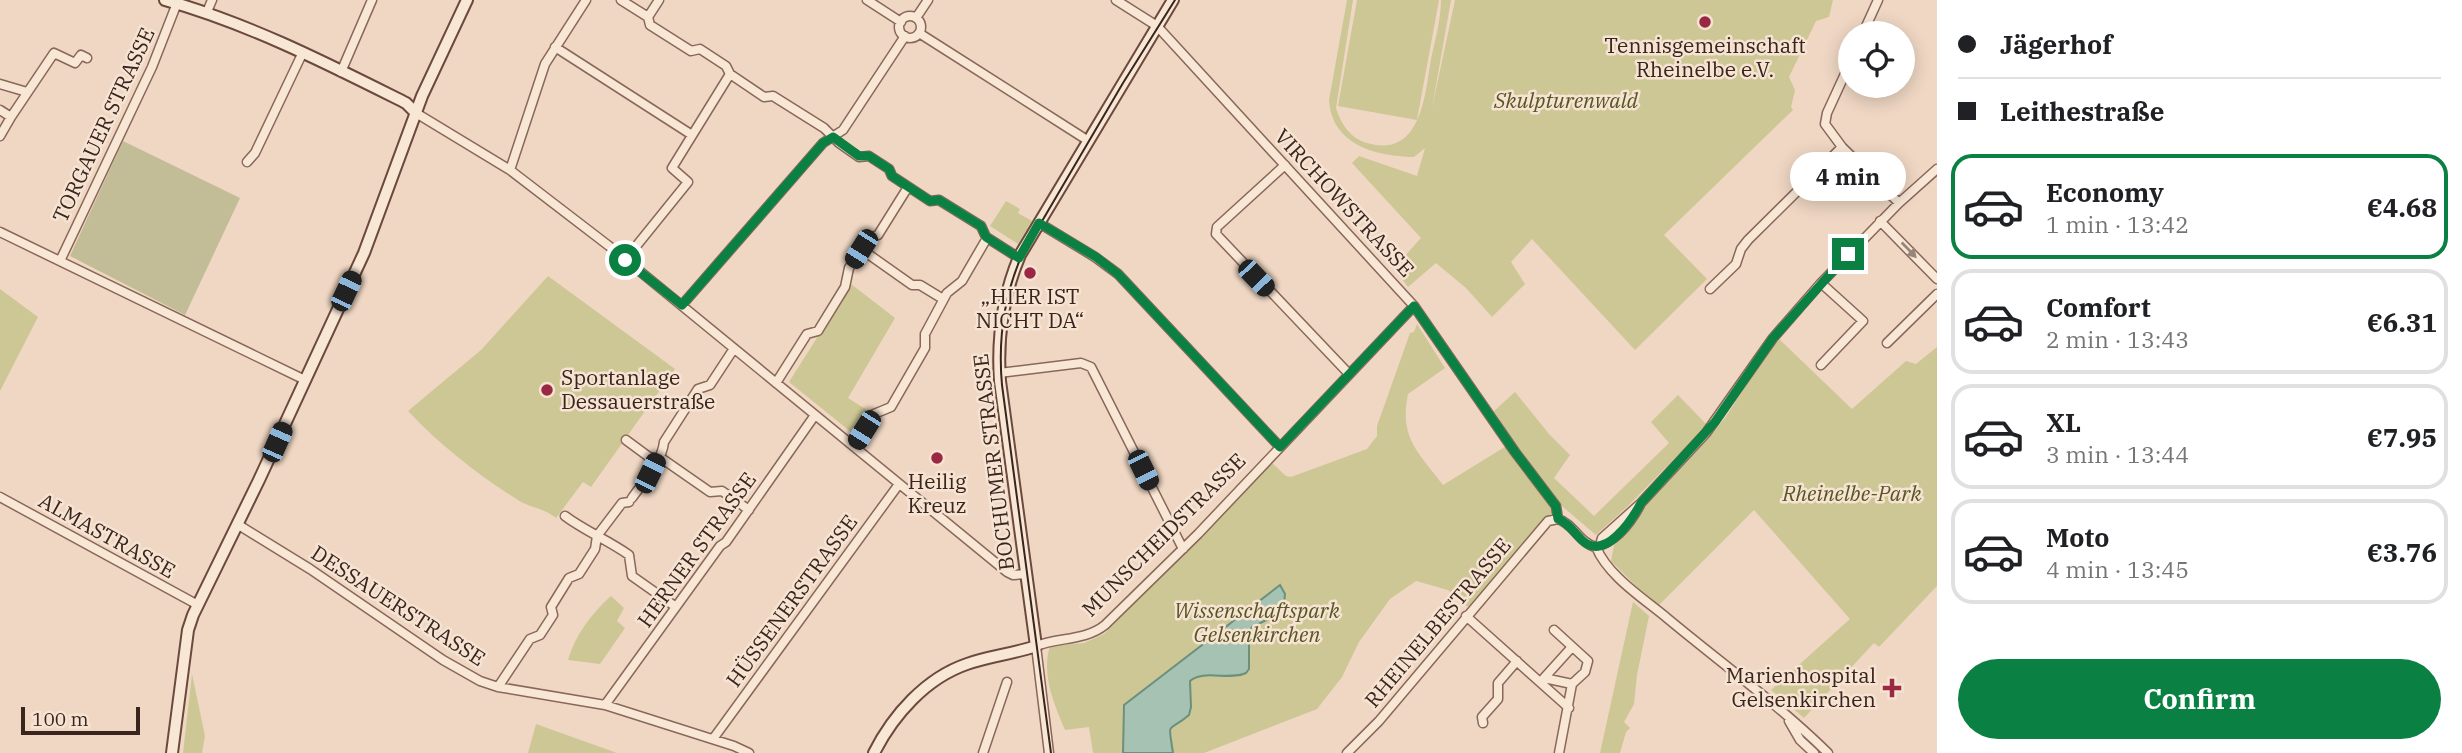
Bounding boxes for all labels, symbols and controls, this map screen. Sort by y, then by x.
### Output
marker: Tennisgemeinschaft Rheinelbe e.V. [1697,14,1713,30]
map controls [1838,21,1915,98]
button: locate [1838,21,1915,98]
street label: TORGAUER STRASSE [46,23,161,226]
text: Jägerhof [2000,27,2112,61]
place label: Tennisgemeinschaft Rheinelbe e.V. [1604,31,1806,83]
park label: Skulpturenwald [1493,86,1639,114]
text: Leithestraße [2000,94,2164,128]
street label: VIRCHOWSTRASSE [1269,122,1421,282]
callout: 4 min [1790,152,1906,202]
text: 4 min [1816,161,1880,191]
icon: car [1962,175,2025,238]
text: Economy [2046,175,2164,209]
text: €4.68 [2367,190,2437,224]
text: 1 min · 13:42 [2046,209,2189,239]
car [841,226,882,272]
route end [1832,238,1864,270]
one-way arrow [1900,242,1917,259]
route start [609,244,641,276]
car [1234,256,1279,300]
marker: „HIER IST NICHT DA“ [1022,265,1038,281]
car [328,268,365,314]
place label: „HIER IST NICHT DA“ [976,282,1084,334]
icon: car [1962,290,2025,353]
text: Comfort [2046,290,2151,324]
text: €6.31 [2367,305,2437,339]
text: 2 min · 13:43 [2046,324,2189,354]
street label: BOCHUMER STRASSE [966,352,1020,572]
place label: Sportanlage Dessauerstraße [561,363,715,415]
marker: Sportanlage Dessauerstraße [539,382,555,398]
icon: car [1962,405,2025,468]
text: XL [2046,405,2081,439]
car [844,407,885,453]
car [259,419,296,465]
text: €7.95 [2367,420,2437,454]
text: 3 min · 13:44 [2046,439,2189,469]
street label: MUNSCHEIDSTRASSE [1075,446,1251,622]
car [1125,447,1162,493]
car [632,450,669,496]
marker: Heilig Kreuz [929,450,945,466]
street label: HERNER STRASSE [630,466,762,633]
place label: Heilig Kreuz [908,467,967,519]
park label: Rheinelbe-Park [1781,479,1922,507]
street label: ALMASTRASSE [34,486,181,584]
street label: HÜSSENERSTRASSE [719,509,863,692]
icon: car [1962,520,2025,583]
text: Moto [2046,520,2109,554]
street label: RHEINELBESTRASSE [1358,531,1517,713]
text: €3.76 [2367,535,2437,569]
street label: DESSAUERSTRASSE [306,538,491,672]
text: 4 min · 13:45 [2046,554,2189,584]
park label: Wissenschaftspark Gelsenkirchen [1174,596,1341,648]
button: Confirm [1958,659,2441,739]
place label: Marienhospital Gelsenkirchen [1726,661,1876,713]
marker: Marienhospital Gelsenkirchen [1882,678,1902,698]
scale bar [21,704,140,736]
text: 100 m [32,707,89,731]

